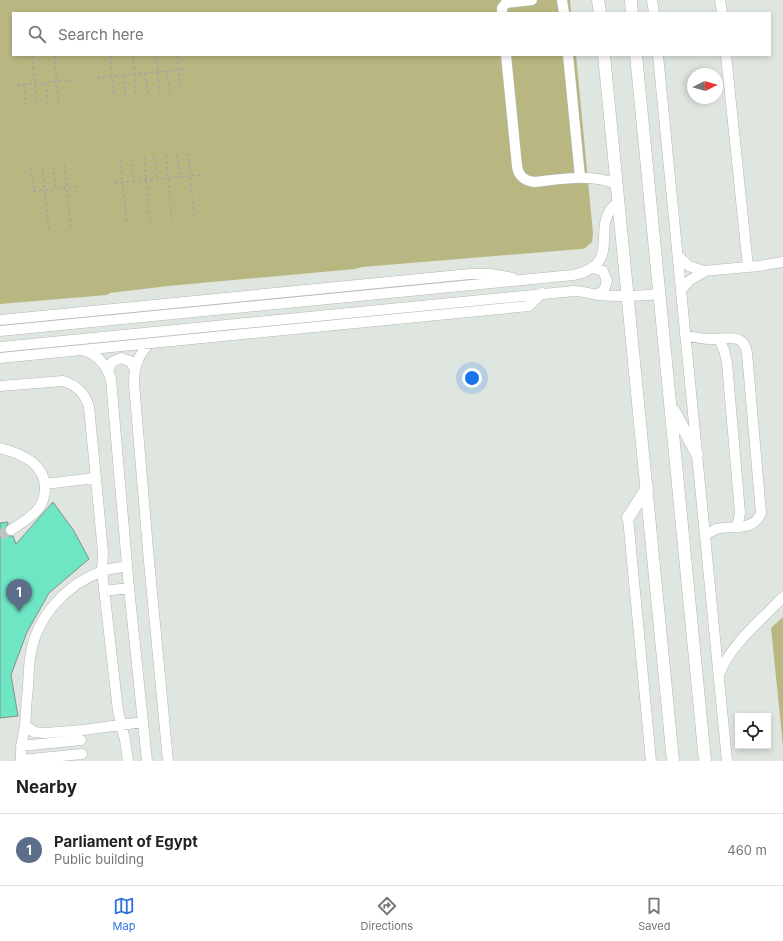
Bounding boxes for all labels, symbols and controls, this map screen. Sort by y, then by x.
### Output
search box [12,12,771,56]
icon: search [26,23,48,45]
text: Search here [58,25,144,44]
north arrow [687,68,723,104]
your location [462,368,482,388]
pin: 1 [6,579,32,612]
map controls [735,713,771,749]
button: locate [735,713,771,749]
text: Nearby [16,777,77,797]
text: Parliament of Egypt [54,832,198,851]
text: 1 [26,842,32,858]
text: 460 m [727,842,767,858]
text: Public building [54,851,144,867]
tab: Map [113,895,135,933]
tab: Directions [361,895,413,933]
tab: Saved [638,895,670,933]

